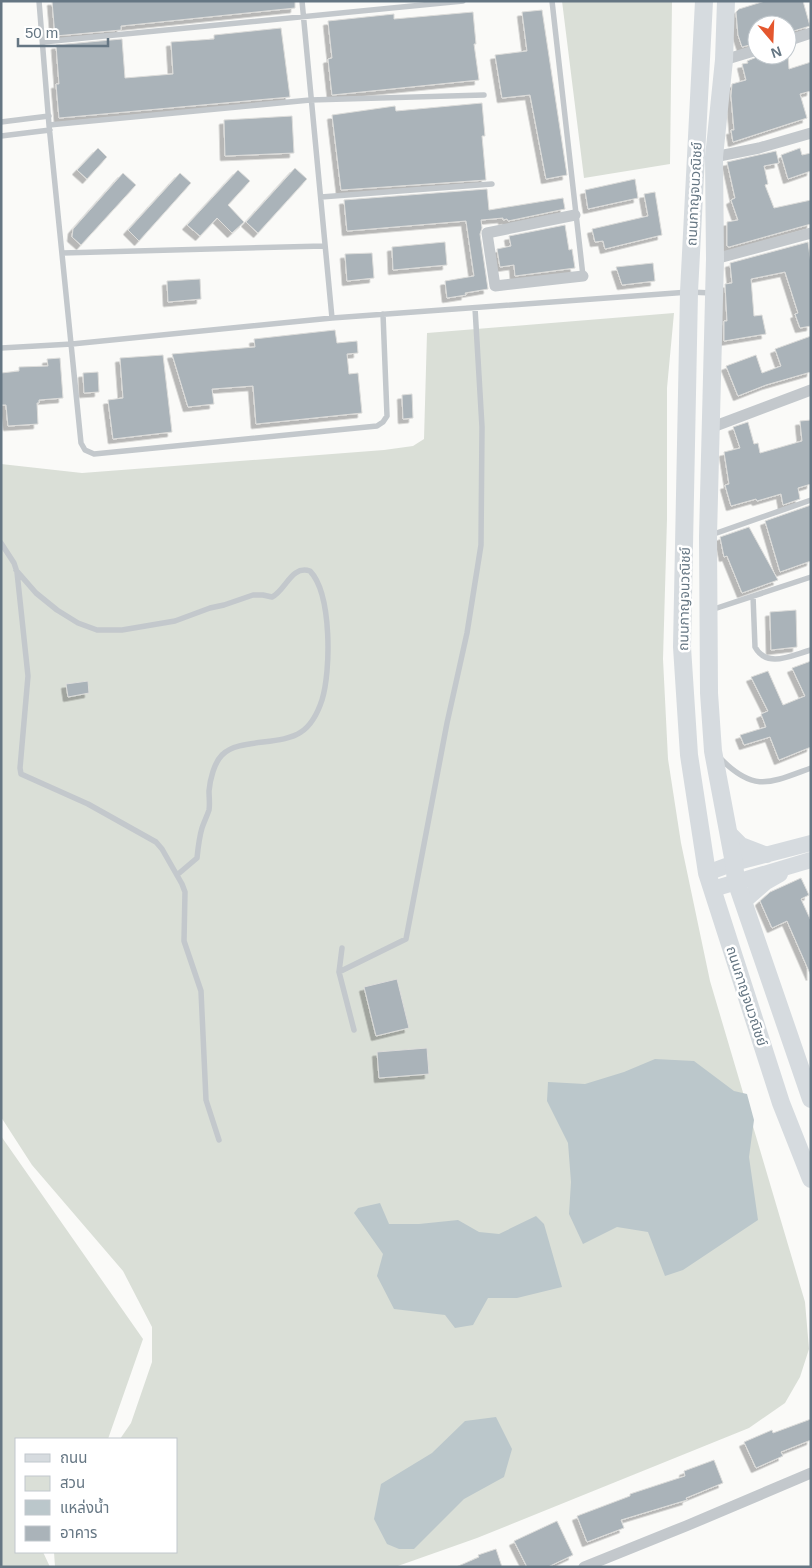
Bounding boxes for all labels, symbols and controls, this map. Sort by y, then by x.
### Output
scale bar [18,15,108,47]
north arrow [747,15,797,65]
text: 50 m [25,24,58,41]
text: N [769,43,784,62]
street label: ถนนกาญจนวณิชย์ [683,142,705,246]
street label: ถนนกาญจนวณิชย์ [675,547,693,651]
street label: ถนนกาญจนวณิชย์ [723,944,771,1048]
legend [15,1438,178,1553]
text: ถนน [60,1449,87,1466]
text: สวน [60,1474,85,1491]
text: แหล่งน้ำ [60,1497,109,1516]
text: อาคาร [60,1524,97,1541]

